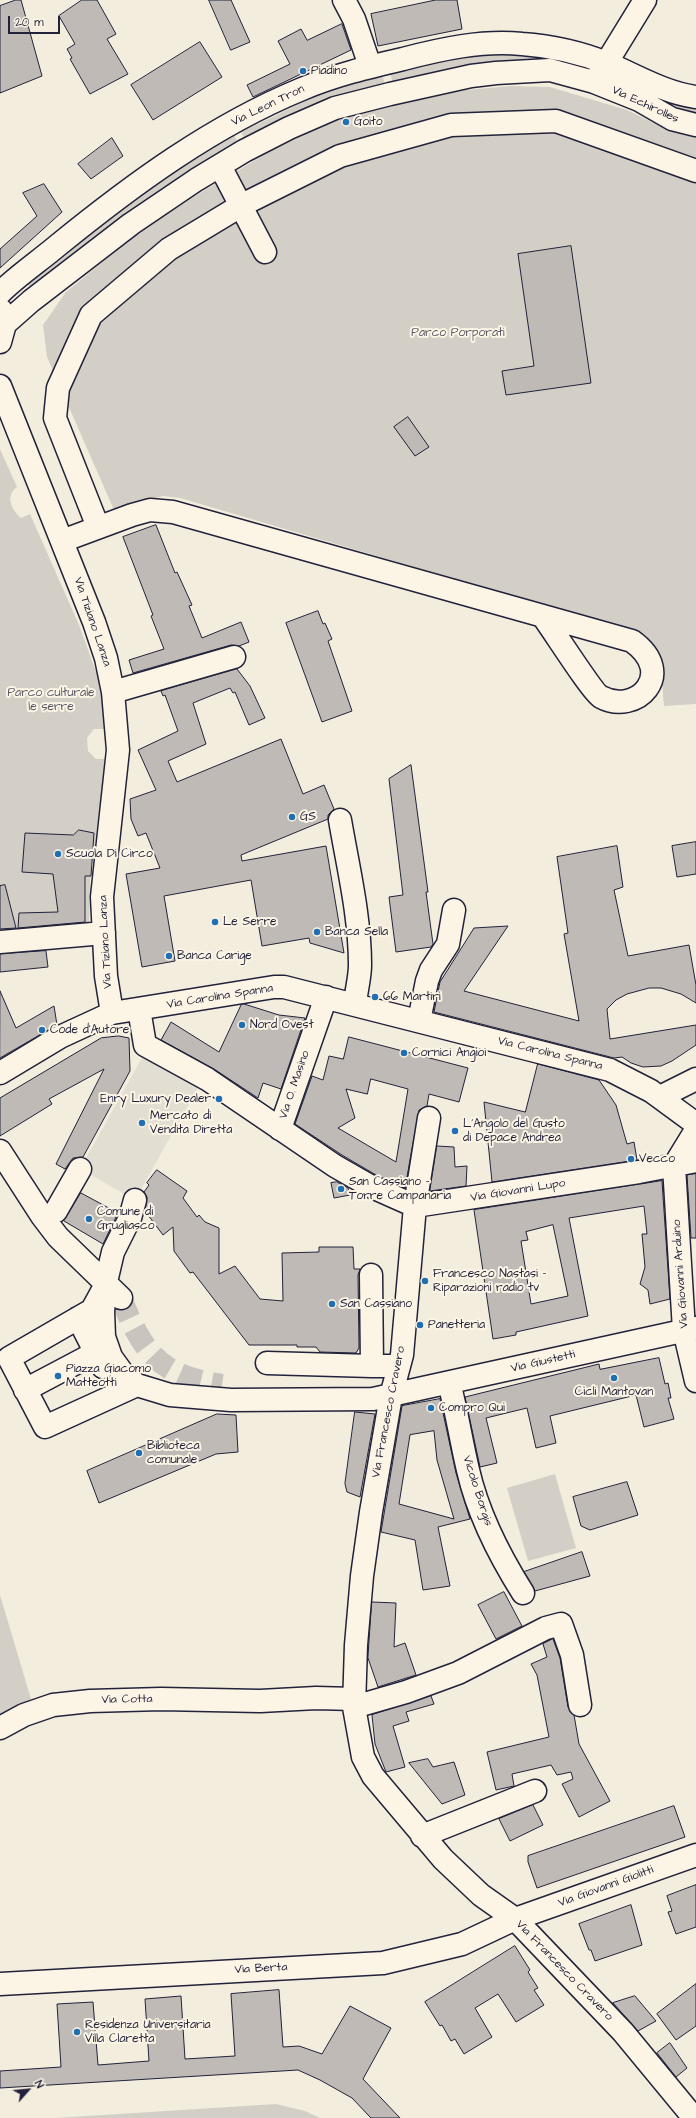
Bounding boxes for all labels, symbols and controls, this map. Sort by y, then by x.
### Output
scale bar [10,8,62,34]
text: 20 m [15,14,44,31]
place label: Piadino [311,64,347,78]
marker: Piadino [298,66,308,76]
street label: Via Leon Tron [229,82,307,130]
street label: Via Echirolles [609,83,681,127]
place label: Goito [354,115,382,129]
marker: Goito [341,117,351,127]
park label: Parco Porporati [411,326,505,340]
street label: Via Tiziano Lanza [70,575,114,669]
park label: Parco culturale le serre [7,686,95,714]
place label: GS [300,810,316,824]
marker: GS [287,812,297,822]
place label: Scuola Di Circo [66,847,153,861]
marker: Scuola Di Circo [53,849,63,859]
street label: Via Tiziano Lanza [96,895,116,989]
place label: Le Serre [223,915,277,929]
marker: Le Serre [210,917,220,927]
place label: Banca Sella [325,925,388,939]
marker: Banca Sella [312,927,322,937]
place label: Banca Carige [177,949,252,963]
marker: Banca Carige [164,951,174,961]
street label: Via Carolina Spanna [166,981,274,1013]
place label: 66 Martiri [383,990,441,1004]
marker: 66 Martiri [370,992,380,1002]
place label: Nord Ovest [250,1018,313,1032]
marker: Nord Ovest [237,1020,247,1030]
place label: Code d'Autore [50,1023,129,1037]
marker: Code d'Autore [37,1025,47,1035]
street label: Via Carolina Spanna [496,1034,604,1074]
place label: Cornici Angioi [412,1046,486,1060]
marker: Cornici Angioi [399,1048,409,1058]
street label: Via O. Masino [277,1049,313,1121]
place label: Enry Luxury Dealer [100,1092,211,1106]
marker: Enry Luxury Dealer [214,1094,224,1104]
place label: Mercato di Vendita Diretta [150,1109,232,1137]
place label: L'Angolo del Gusto di Depace Andrea [463,1117,565,1145]
marker: Mercato di Vendita Diretta [137,1118,147,1128]
marker: L'Angolo del Gusto di Depace Andrea [450,1126,460,1136]
place label: Vecco [639,1152,675,1166]
marker: Vecco [626,1154,636,1164]
place label: San Cassiano - Torre Campanaria [349,1175,451,1203]
street label: Via Giovanni Lupo [470,1176,566,1206]
marker: San Cassiano - Torre Campanaria [336,1184,346,1194]
place label: Comune di Grugliasco [97,1205,154,1233]
marker: Comune di Grugliasco [84,1214,94,1224]
street label: Via Giovanni Arduino [670,1219,692,1329]
place label: Francesco Nastasi - Riparazioni radio tv [433,1267,546,1295]
marker: Francesco Nastasi - Riparazioni radio tv [420,1276,430,1286]
place label: San Cassiano [340,1297,412,1311]
marker: San Cassiano [327,1299,337,1309]
place label: Panetteria [428,1318,485,1332]
marker: Panetteria [415,1320,425,1330]
street label: Via Francesco Cravero [369,1345,409,1479]
street label: Via Giustetti [510,1348,576,1376]
place label: Piazza Giacomo Matteotti [66,1362,151,1390]
marker: Piazza Giacomo Matteotti [53,1371,63,1381]
marker: Cicli Mantovan [609,1373,619,1383]
place label: Cicli Mantovan [575,1385,653,1399]
place label: Compro Qui [439,1401,505,1415]
marker: Compro Qui [426,1403,436,1413]
place label: Biblioteca comunale [147,1439,200,1467]
marker: Biblioteca comunale [134,1448,144,1458]
street label: Vicolo Borgis [459,1454,495,1528]
street label: Via Cotta [101,1692,153,1708]
street label: Via Giovanni Giolitti [556,1863,656,1911]
street label: Via Francesco Cravero [512,1918,616,2024]
street label: Via Berta [234,1960,288,1978]
place label: Residenza Universitaria Villa Claretta [85,2018,211,2046]
marker: Residenza Universitaria Villa Claretta [72,2027,82,2037]
north arrow [8,2070,48,2110]
text: N [31,2078,47,2091]

